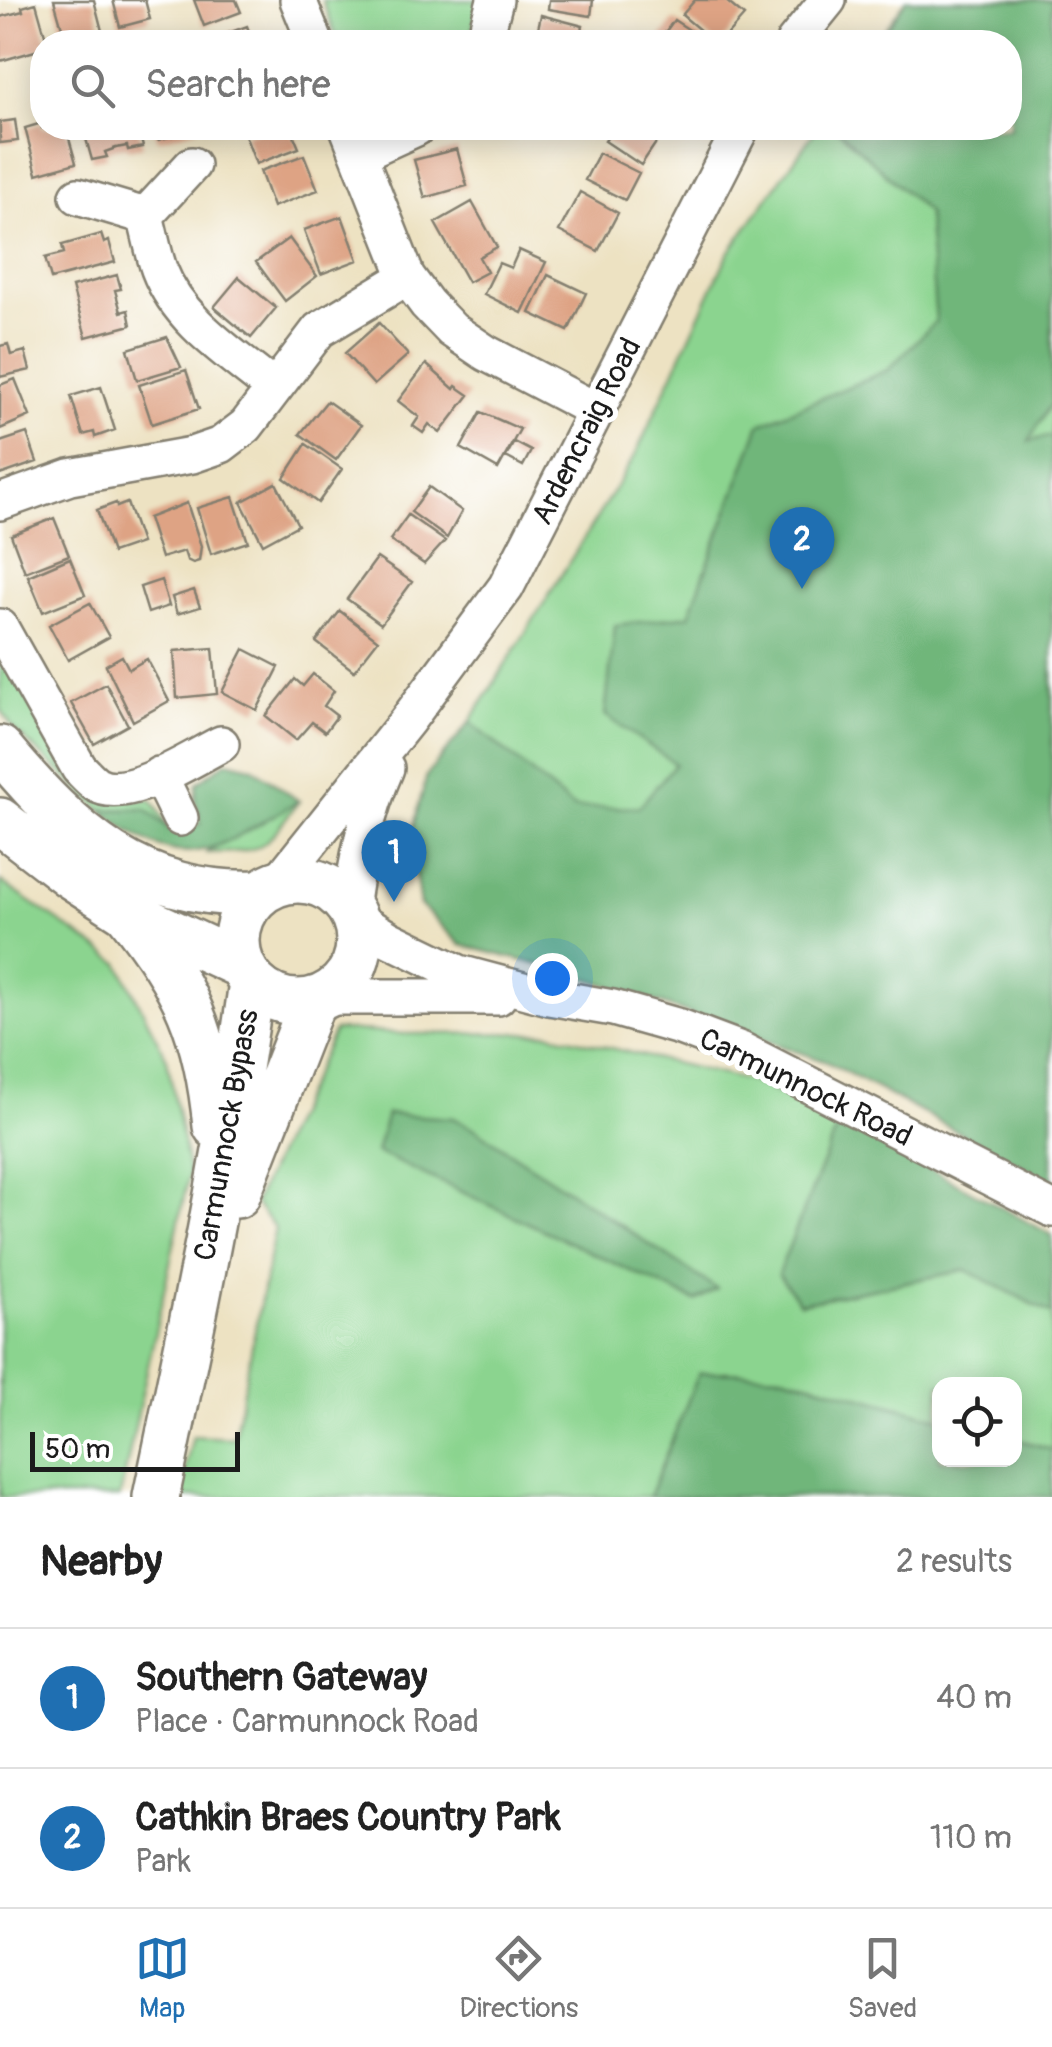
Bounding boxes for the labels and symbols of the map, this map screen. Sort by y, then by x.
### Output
street label: Ardencraig Road [523,332,649,531]
pin: 2 [770,506,834,589]
pin: 1 [362,820,426,902]
your location [527,953,578,1004]
street label: Carmunnock Bypass [186,1007,267,1264]
street label: Carmunnock Road [693,1020,918,1155]
scale bar [30,1427,240,1472]

